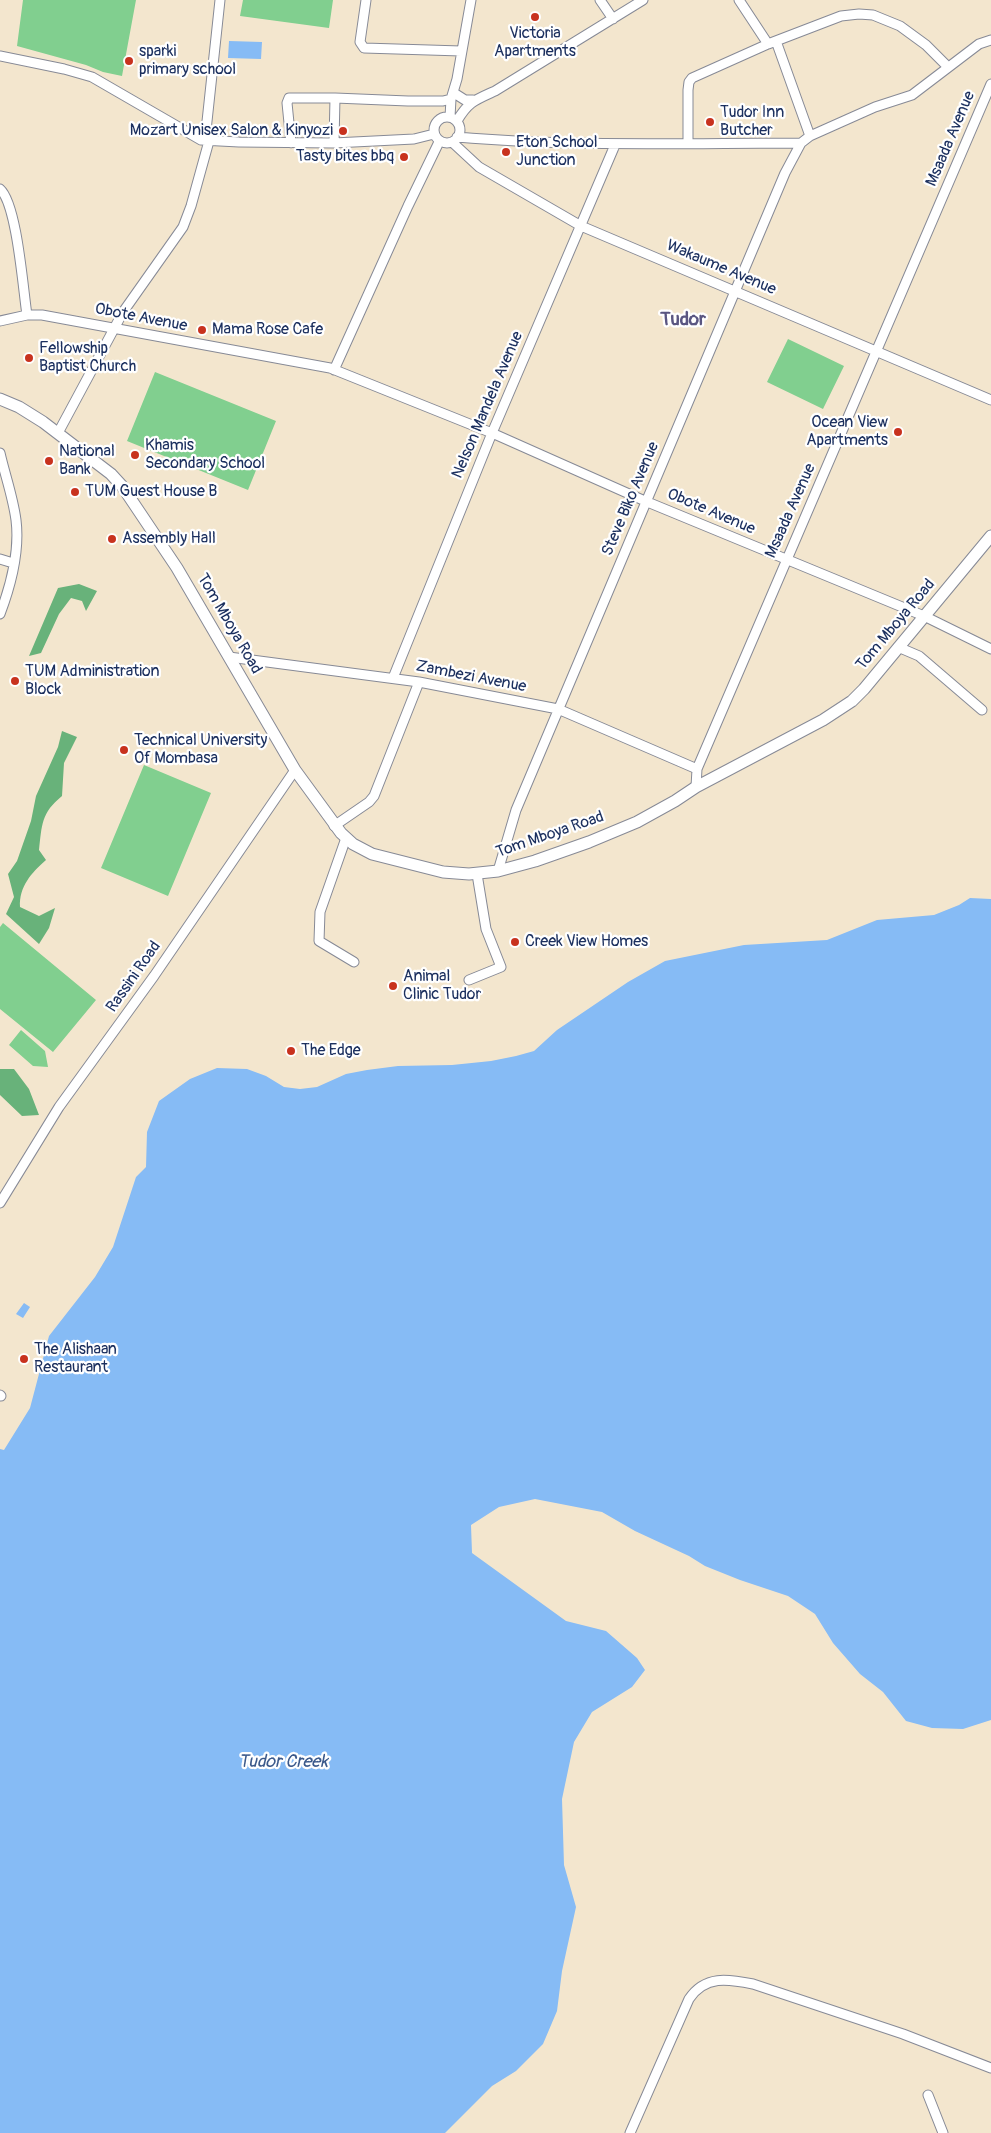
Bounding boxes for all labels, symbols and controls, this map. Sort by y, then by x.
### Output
marker: Victoria Apartments [529,11,541,23]
place label: Victoria Apartments [494,24,576,62]
place label: sparki primary school [139,42,236,80]
marker: sparki primary school [123,55,135,67]
street label: Msaada Avenue [922,89,980,189]
place label: Tudor Inn Butcher [720,103,784,141]
marker: Tudor Inn Butcher [704,116,716,128]
place label: Mozart Unisex Salon & Kinyozi [130,121,333,141]
marker: Mozart Unisex Salon & Kinyozi [337,125,349,137]
place label: Eton School Junction [516,133,598,171]
marker: Eton School Junction [500,146,512,158]
place label: Tasty bites bbq [296,147,394,167]
marker: Tasty bites bbq [398,151,410,163]
street label: Wakaume Avenue [663,236,779,300]
street label: Obote Avenue [93,300,189,336]
district label: Tudor [660,309,706,331]
place label: Mama Rose Cafe [212,320,323,340]
marker: Mama Rose Cafe [196,324,208,336]
street label: Nelson Mandela Avenue [448,329,528,481]
place label: Fellowship Baptist Church [39,339,136,377]
marker: Fellowship Baptist Church [23,352,35,364]
place label: Ocean View Apartments [806,413,888,451]
marker: Ocean View Apartments [892,426,904,438]
place label: Khamis Secondary School [145,436,265,474]
street label: Steve Biko Avenue [598,439,664,559]
place label: National Bank [59,442,115,480]
marker: Khamis Secondary School [129,449,141,461]
marker: National Bank [43,455,55,467]
street label: Msaada Avenue [762,461,820,561]
place label: TUM Guest House B [85,482,217,502]
street label: Obote Avenue [664,485,758,539]
marker: TUM Guest House B [69,486,81,498]
place label: Assembly Hall [122,529,216,549]
marker: Assembly Hall [106,533,118,545]
street label: Tom Mboya Road [192,570,266,678]
street label: Tom Mboya Road [852,576,940,674]
street label: Zambezi Avenue [414,657,528,697]
place label: TUM Administration Block [25,662,160,700]
marker: TUM Administration Block [9,675,21,687]
place label: Technical University Of Mombasa [134,731,267,769]
marker: Technical University Of Mombasa [118,744,130,756]
street label: Tom Mboya Road [494,808,606,862]
place label: Creek View Homes [525,932,648,952]
marker: Creek View Homes [509,936,521,948]
street label: Rassini Road [103,938,165,1016]
place label: Animal Clinic Tudor [403,967,481,1005]
marker: Animal Clinic Tudor [387,980,399,992]
place label: The Edge [301,1041,361,1061]
marker: The Edge [285,1045,297,1057]
place label: The Alishaan Restaurant [34,1340,117,1378]
marker: The Alishaan Restaurant [18,1353,30,1365]
water label: Tudor Creek [238,1751,328,1773]

